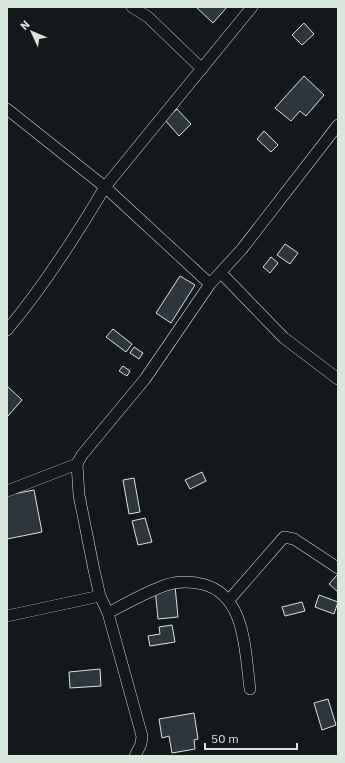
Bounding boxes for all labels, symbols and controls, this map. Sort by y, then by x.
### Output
north arrow [12,12,52,52]
text: N [17,17,33,33]
scale bar [205,725,297,751]
text: 50 m [211,731,239,746]

